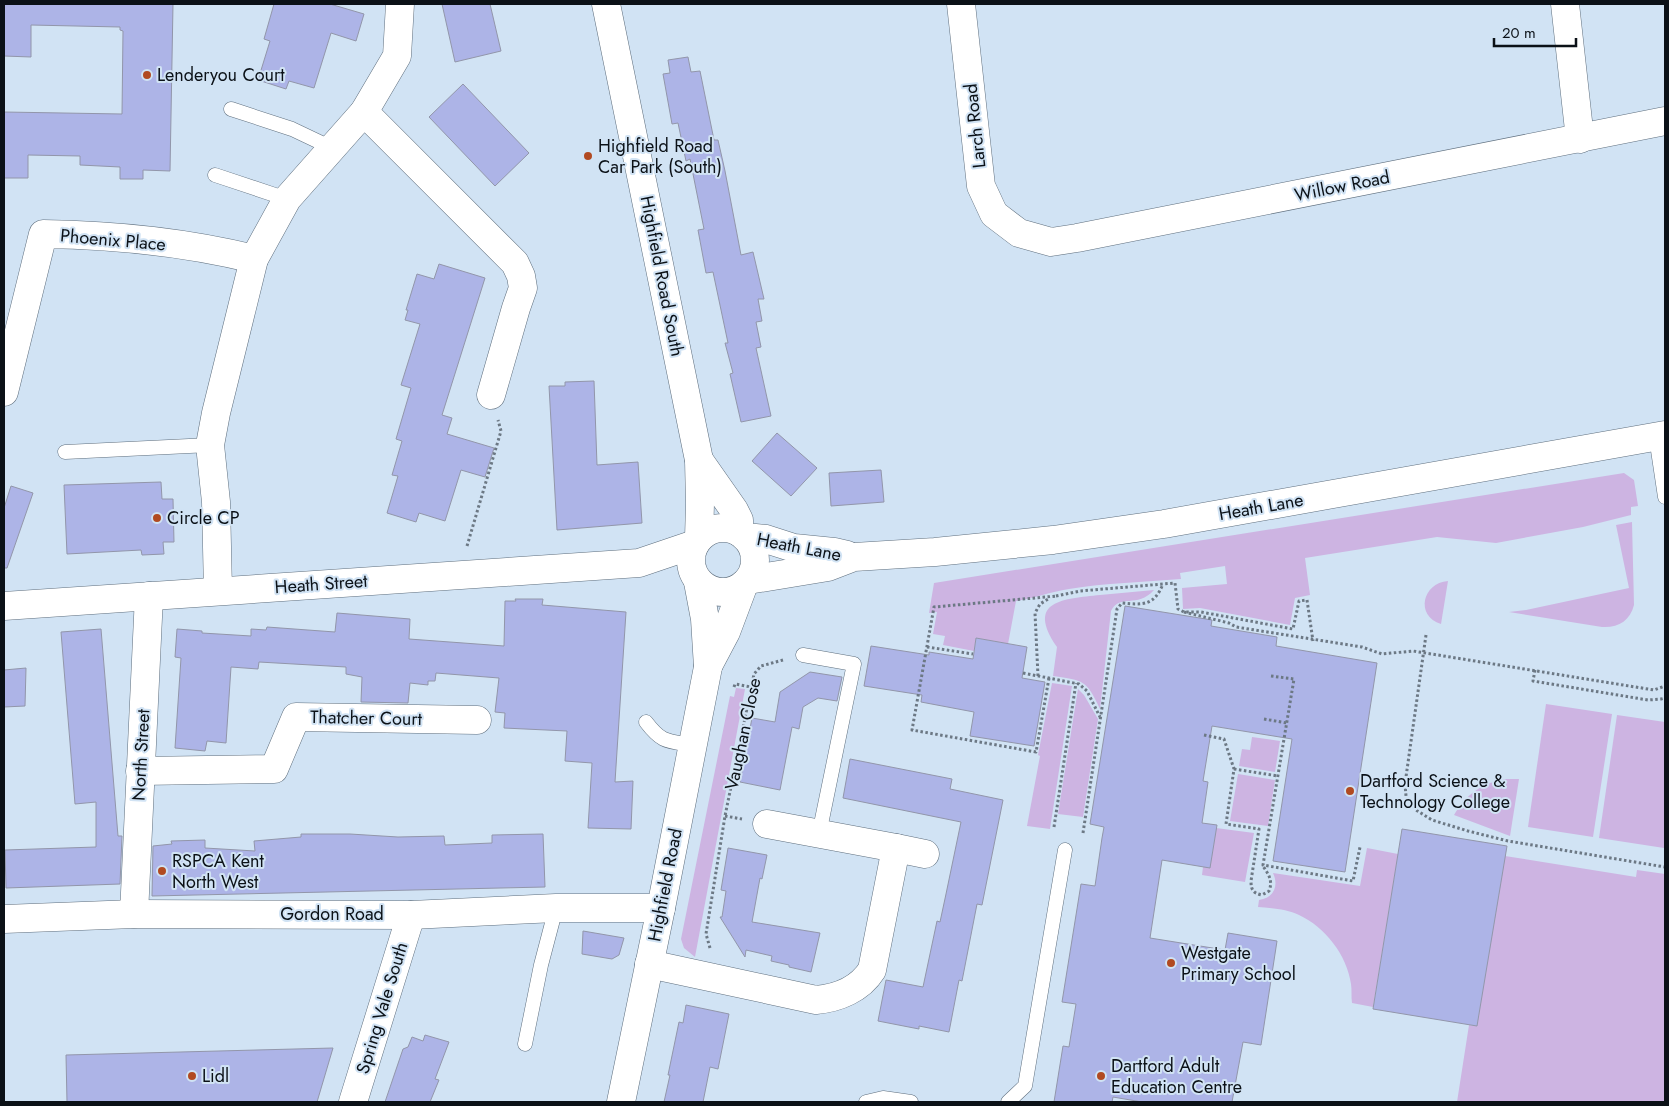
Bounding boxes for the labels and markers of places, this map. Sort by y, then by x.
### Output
place label: Lenderyou Court [157,62,285,88]
marker: Lenderyou Court [141,69,153,81]
place label: Highfield Road Car Park (South) [598,133,722,180]
marker: Highfield Road Car Park (South) [582,150,594,162]
place label: Circle CP [167,505,240,531]
marker: Circle CP [151,512,163,524]
place label: Dartford Science & Technology College [1360,768,1510,815]
marker: Dartford Science & Technology College [1344,785,1356,797]
place label: RSPCA Kent North West [172,848,264,895]
marker: RSPCA Kent North West [156,865,168,877]
place label: Westgate Primary School [1181,940,1296,987]
marker: Westgate Primary School [1165,957,1177,969]
place label: Dartford Adult Education Centre [1111,1053,1242,1100]
place label: Lidl [202,1063,229,1089]
marker: Lidl [186,1070,198,1082]
marker: Dartford Adult Education Centre [1095,1070,1107,1082]

